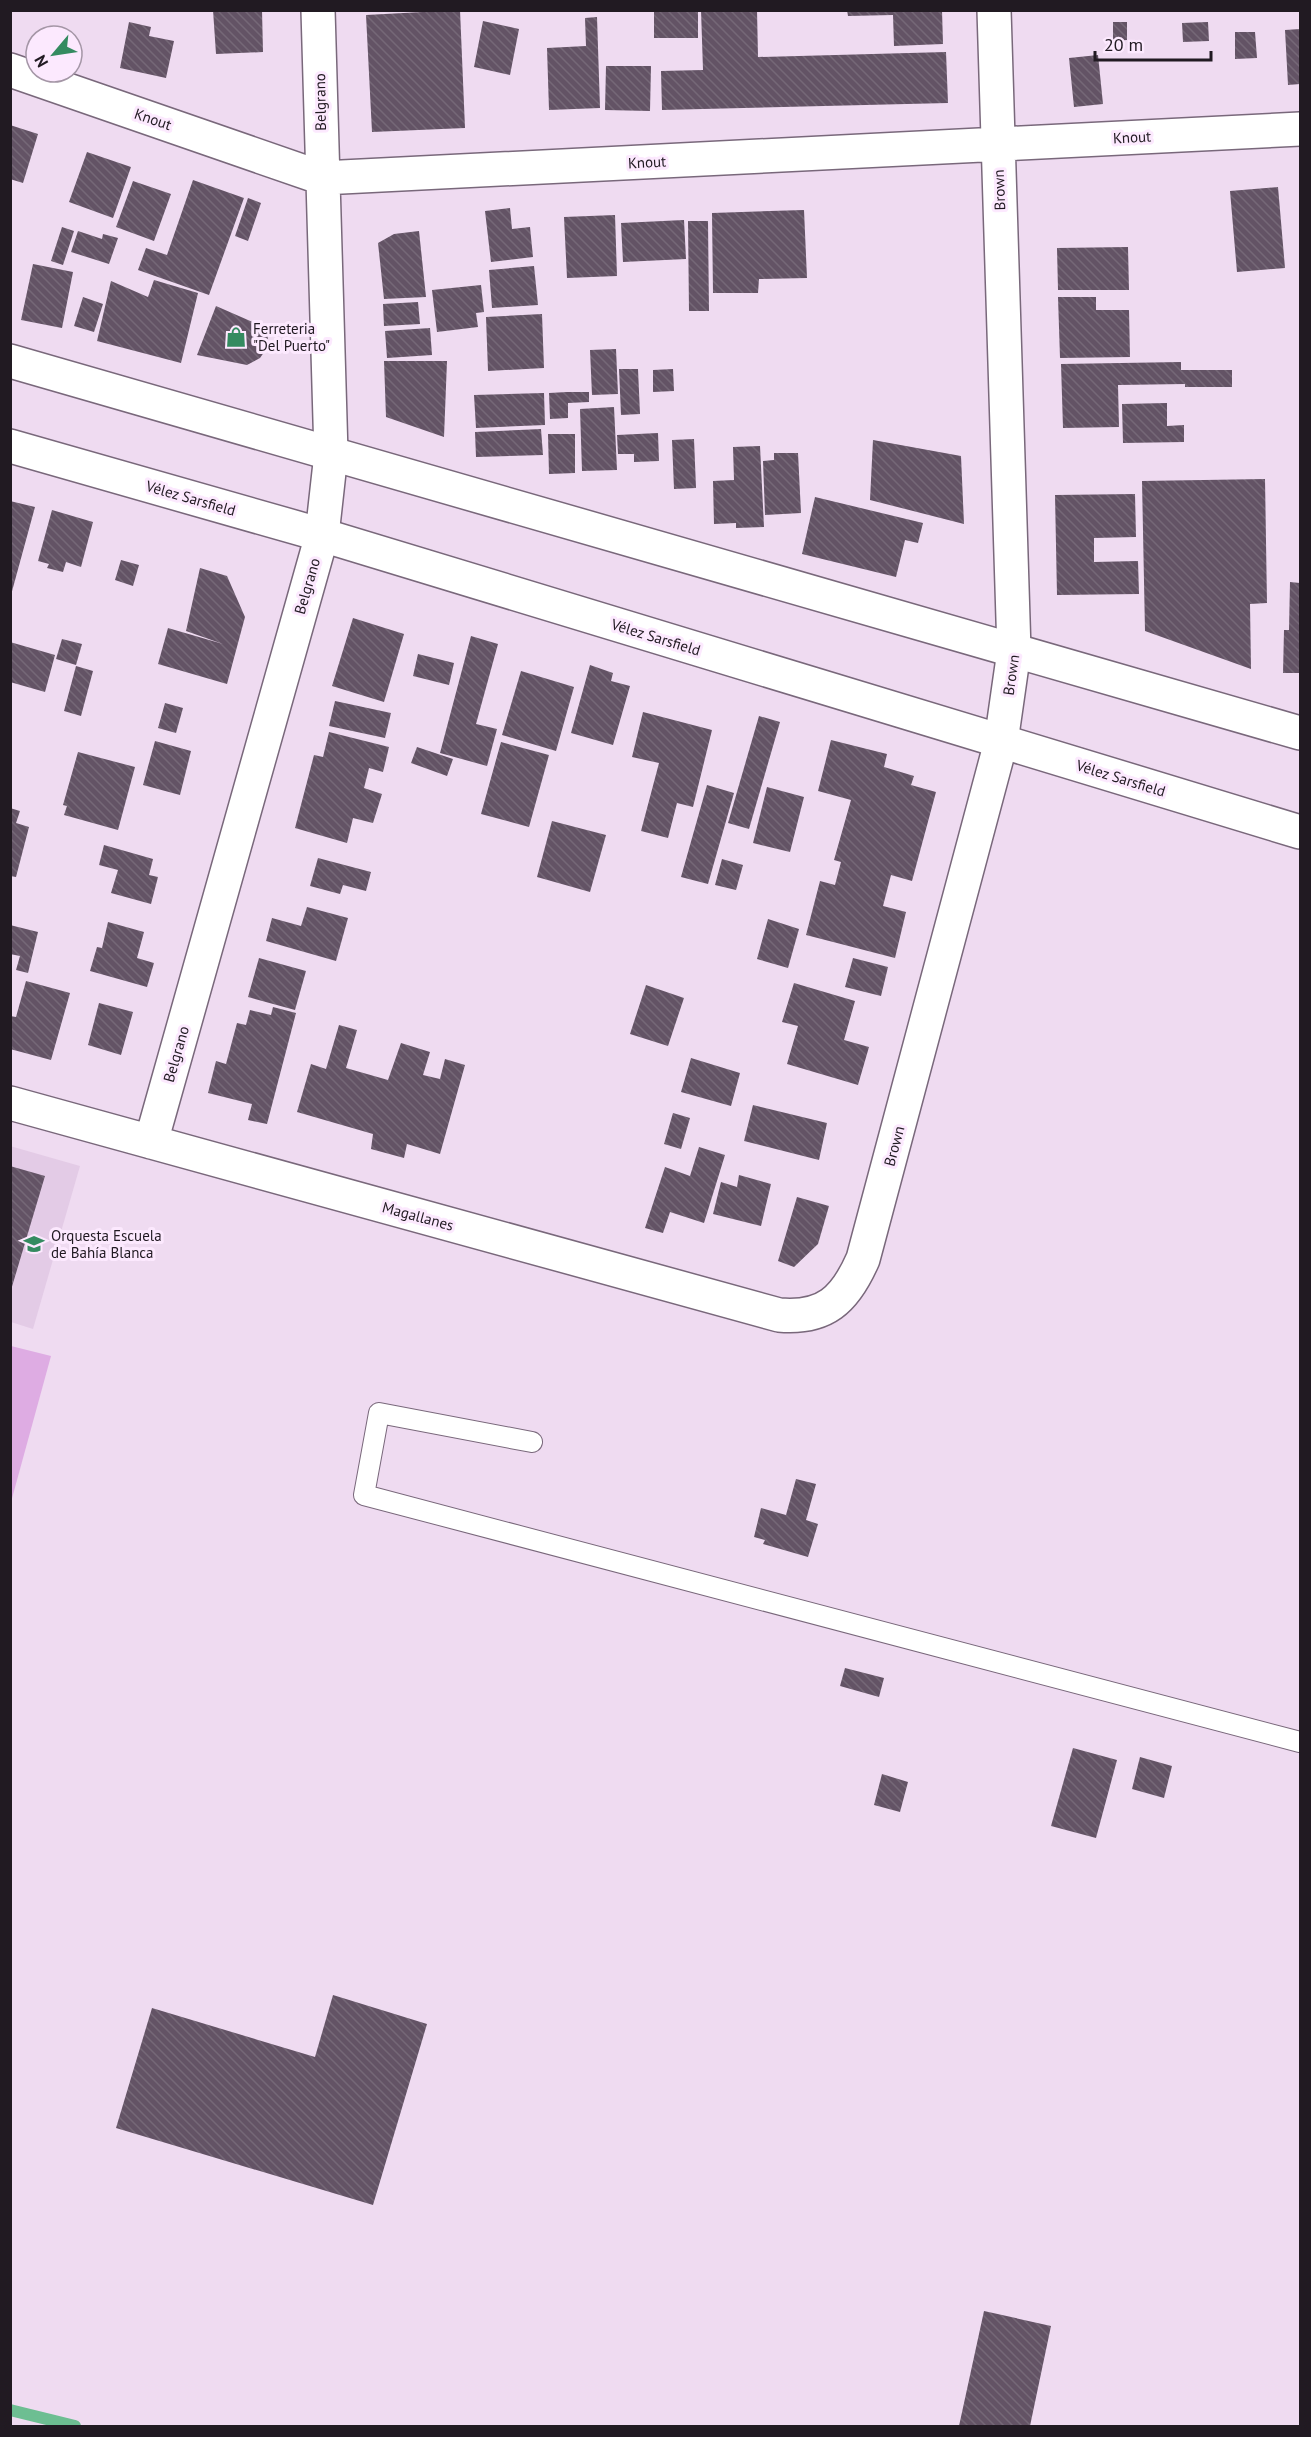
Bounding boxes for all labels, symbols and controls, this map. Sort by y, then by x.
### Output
north arrow [24,24,84,84]
scale bar [1095,24,1210,62]
text: 20 m [1104,33,1143,56]
text: N [30,52,52,71]
street label: Belgrano [310,73,330,131]
street label: Knout [132,104,174,134]
street label: Knout [1112,127,1152,147]
street label: Knout [627,152,667,172]
street label: Brown [989,169,1009,211]
place label: Ferreteria "Del Puerto" [253,319,330,355]
shop icon: Ferreteria "Del Puerto" [224,325,248,349]
street label: Vélez Sarsfield [143,476,238,520]
street label: Belgrano [290,556,324,616]
street label: Vélez Sarsfield [608,614,703,660]
street label: Brown [999,653,1023,697]
street label: Vélez Sarsfield [1073,755,1168,801]
street label: Belgrano [159,1024,193,1084]
street label: Brown [880,1124,908,1168]
street label: Magallanes [380,1197,456,1235]
place label: Orquesta Escuela de Bahía Blanca [51,1226,162,1262]
school or university icon: Orquesta Escuela de Bahía Blanca [22,1232,46,1256]

